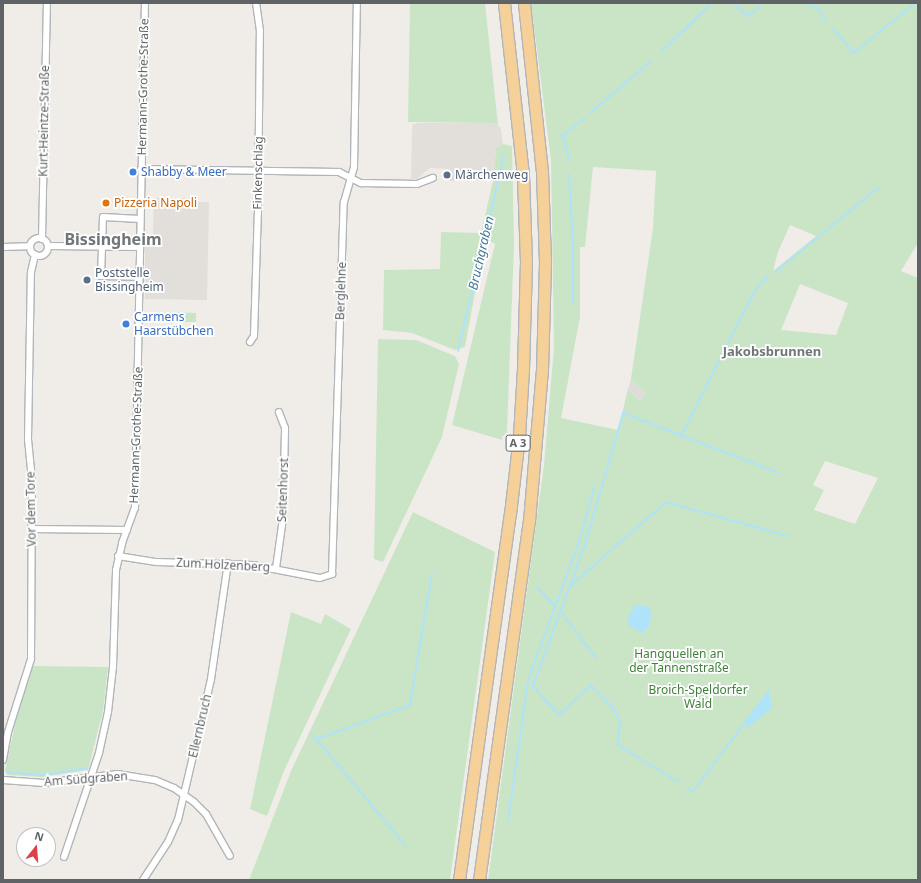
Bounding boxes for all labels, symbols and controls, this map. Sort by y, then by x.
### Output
street label: Hermann-Grothe-Straße [135,18,151,156]
street label: Kurt-Heintze-Straße [36,65,52,177]
street label: Finkenschlag [250,136,266,210]
place label: Shabby & Meer [141,165,227,179]
marker: Shabby & Meer [128,167,138,177]
place label: Märchenweg [455,168,528,182]
marker: Märchenweg [442,170,452,180]
place label: Pizzeria Napoli [114,196,197,210]
marker: Pizzeria Napoli [101,198,111,208]
water label: Bruchgraben [465,215,497,291]
district label: Bissingheim [64,229,162,249]
street label: Berglehne [333,262,349,320]
place label: Poststelle Bissingheim [95,266,164,294]
marker: Poststelle Bissingheim [82,275,92,285]
place label: Carmens Haarstübchen [134,310,214,338]
marker: Carmens Haarstübchen [121,319,131,329]
district label: Jakobsbrunnen [723,343,821,359]
street label: Hermann-Grothe-Straße [126,366,146,504]
road number: A 3 [505,434,531,452]
street label: Seitenhorst [275,457,291,523]
street label: Vor dem Tore [23,471,39,547]
street label: Zum Holzenberg [176,555,270,575]
park label: Hangquellen an der Tannenstraße [629,647,729,675]
park label: Broich-Speldorfer Wald [648,683,748,711]
street label: Ellernbruch [186,693,214,759]
street label: Am Südgraben [44,769,128,789]
north arrow [16,827,56,867]
text: N [33,828,46,844]

